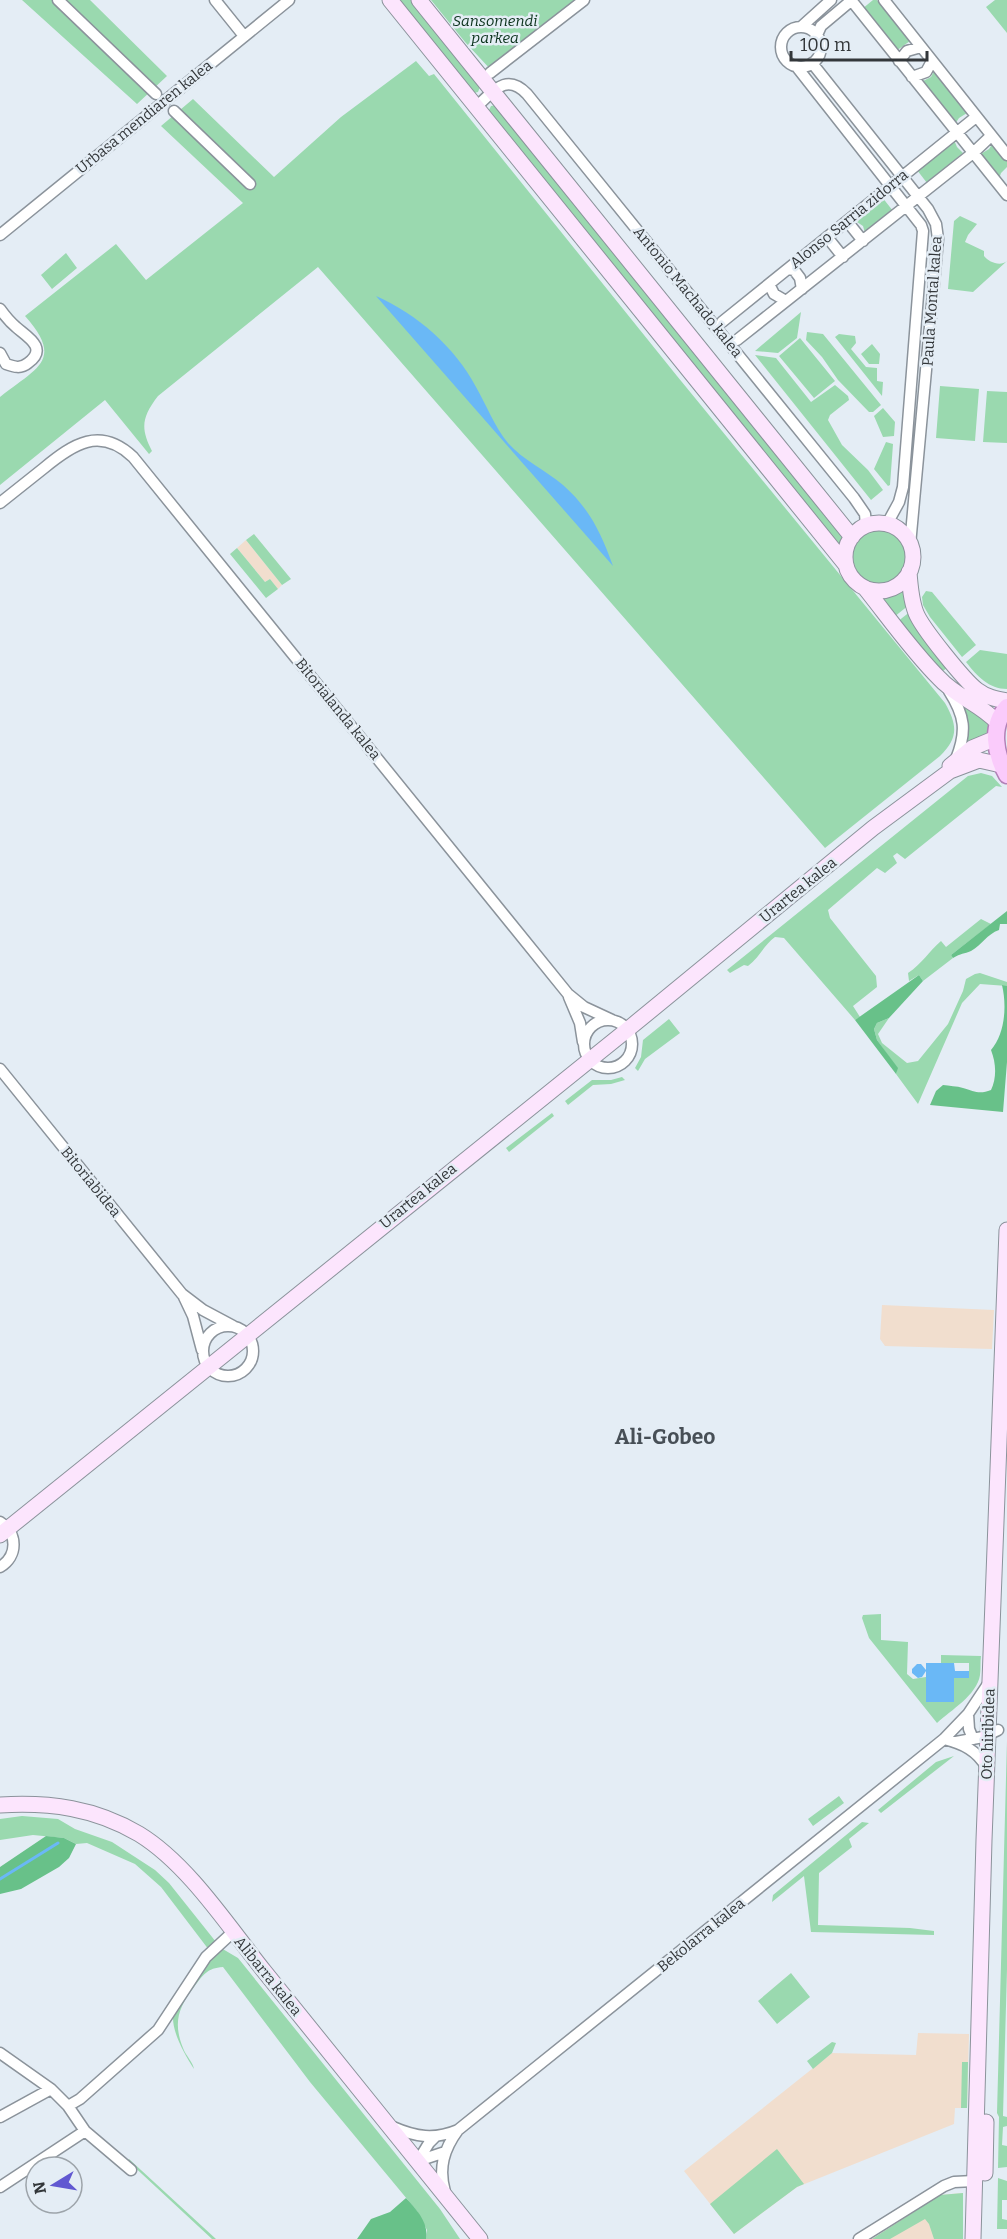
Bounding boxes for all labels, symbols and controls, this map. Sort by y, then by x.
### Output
park label: Sansomendi parkea [452,12,538,47]
scale bar [791,24,928,62]
text: 100 m [800,34,851,56]
street label: Urbasa mendiaren kalea [72,56,216,178]
street label: Alonso Sarria zidorra [786,166,912,272]
street label: Antonio Machado kalea [630,223,746,361]
street label: Paula Montal kalea [918,235,946,367]
street label: Bitorialanda kalea [292,655,384,763]
street label: Urartea kalea [756,853,840,927]
street label: Bitoriabidea [57,1143,125,1221]
street label: Urartea kalea [376,1159,460,1233]
district label: Ali-Gobeo [615,1424,715,1450]
street label: Oto hiribidea [977,1688,999,1780]
street label: Bekolarra kalea [654,1894,748,1976]
street label: Alibarra kalea [231,1933,305,2019]
north arrow [24,2155,84,2215]
text: N [29,2180,50,2196]

